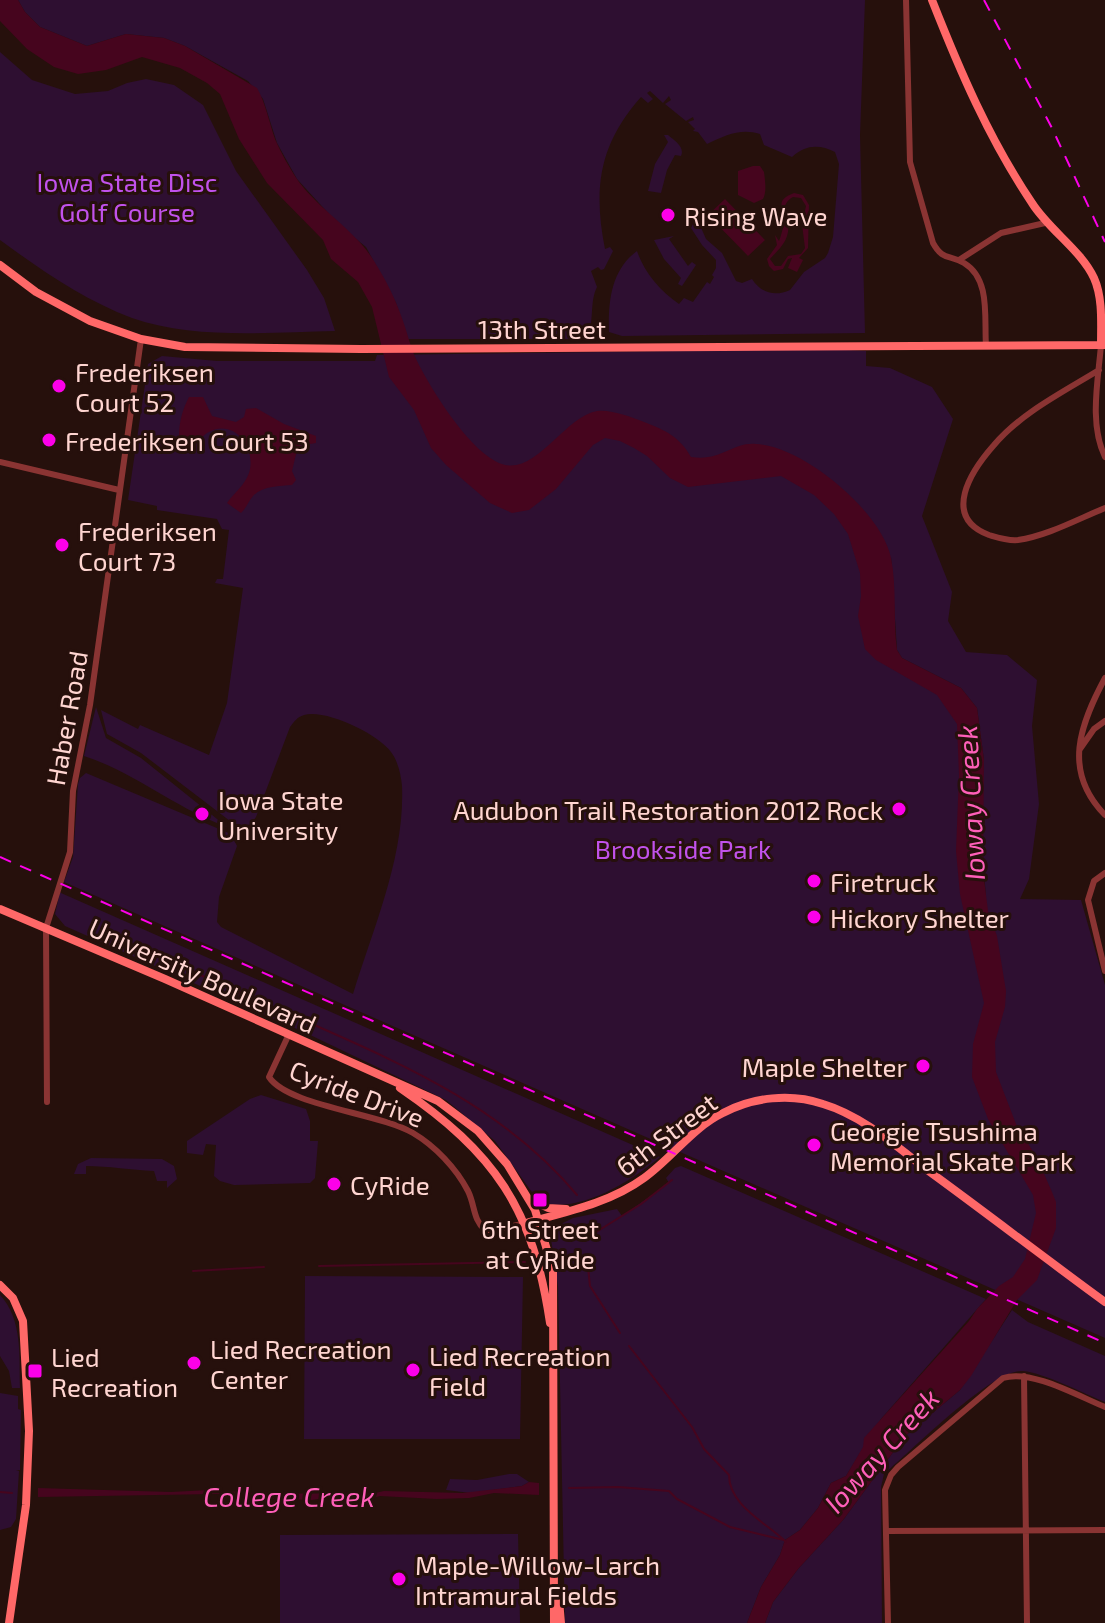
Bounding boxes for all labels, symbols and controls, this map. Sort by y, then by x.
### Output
park label: Iowa State Disc Golf Course [37,166,217,227]
place label: Rising Wave [684,200,827,231]
marker: Rising Wave [659,206,677,224]
street label: 13th Street [478,313,606,344]
place label: Frederiksen Court 52 [75,356,214,417]
marker: Frederiksen Court 52 [50,377,68,395]
place label: Frederiksen Court 53 [65,425,309,456]
marker: Frederiksen Court 53 [40,431,58,449]
place label: Frederiksen Court 73 [78,515,217,576]
marker: Frederiksen Court 73 [53,536,71,554]
street label: Haber Road [39,648,93,788]
water label: Ioway Creek [949,724,991,882]
place label: Iowa State University [218,784,343,845]
place label: Audubon Trail Restoration 2012 Rock [453,794,883,825]
marker: Audubon Trail Restoration 2012 Rock [890,800,908,818]
marker: Iowa State University [193,805,211,823]
park label: Brookside Park [595,833,771,864]
place label: Firetruck [830,866,936,897]
marker: Firetruck [805,872,823,890]
place label: Hickory Shelter [830,902,1009,933]
marker: Hickory Shelter [805,908,823,926]
street label: University Boulevard [84,911,322,1039]
place label: Maple Shelter [742,1051,907,1082]
street label: Cyride Drive [285,1053,429,1133]
marker: Maple Shelter [914,1057,932,1075]
street label: 6th Street [610,1086,722,1182]
place label: Georgie Tsushima Memorial Skate Park [830,1115,1073,1176]
marker: Georgie Tsushima Memorial Skate Park [805,1136,823,1154]
place label: CyRide [350,1169,430,1200]
marker: CyRide [325,1175,343,1193]
marker: 6th Street at CyRide [531,1191,549,1209]
place label: 6th Street at CyRide [481,1213,599,1274]
place label: Lied Recreation Center [210,1333,392,1394]
place label: Lied Recreation Field [429,1340,611,1401]
place label: Lied Recreation [51,1341,178,1402]
marker: Lied Recreation Center [185,1354,203,1372]
marker: Lied Recreation Field [404,1361,422,1379]
marker: Lied Recreation [26,1362,44,1380]
water label: Ioway Creek [816,1381,946,1519]
water label: College Creek [203,1479,375,1513]
place label: Maple-Willow-Larch Intramural Fields [415,1549,660,1610]
marker: Maple-Willow-Larch Intramural Fields [390,1570,408,1588]

